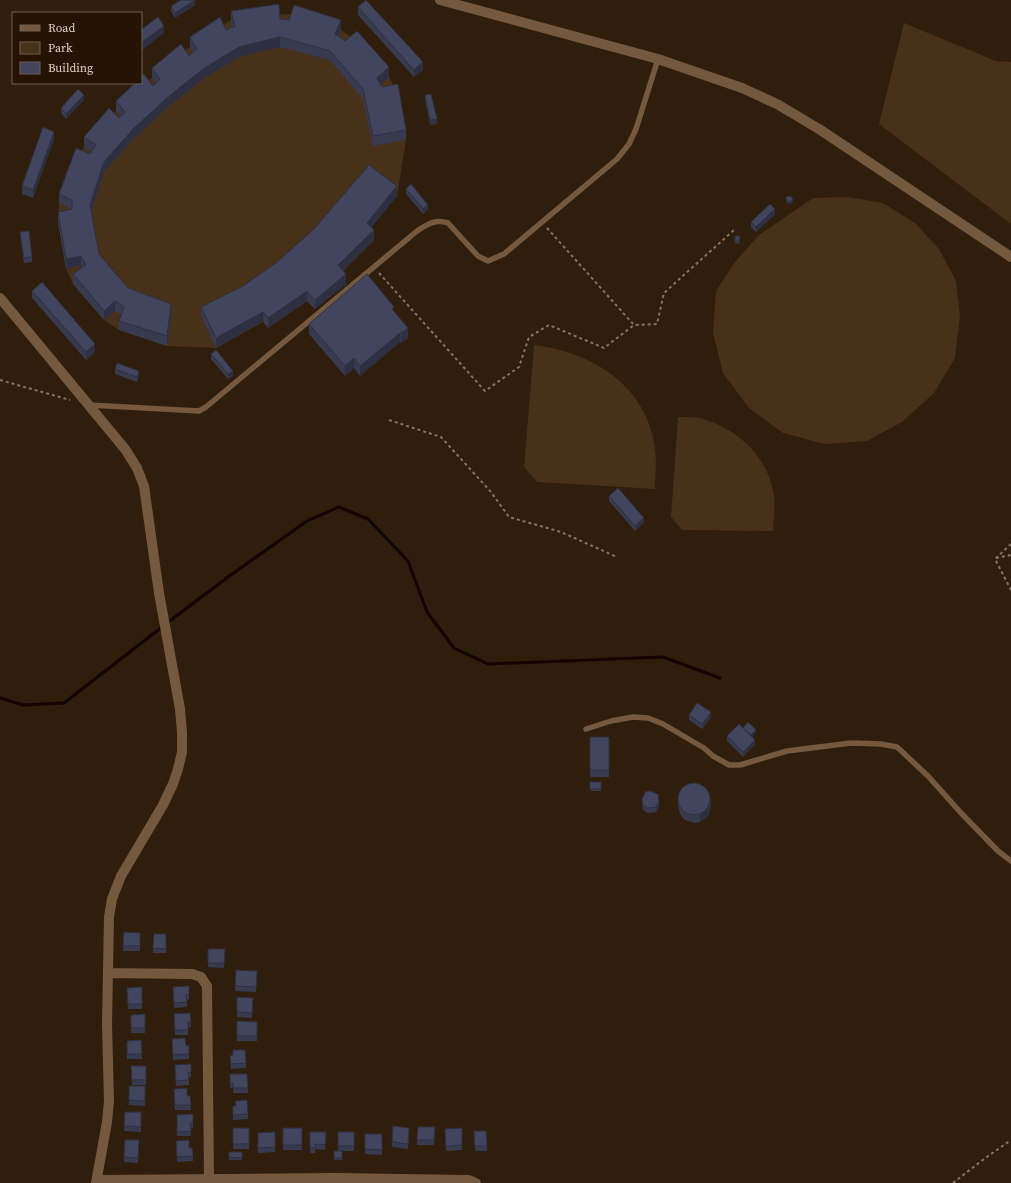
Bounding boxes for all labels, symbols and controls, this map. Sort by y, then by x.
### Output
legend [12,12,142,84]
text: Road [48,20,75,36]
text: Park [48,40,73,56]
text: Building [48,60,93,76]

